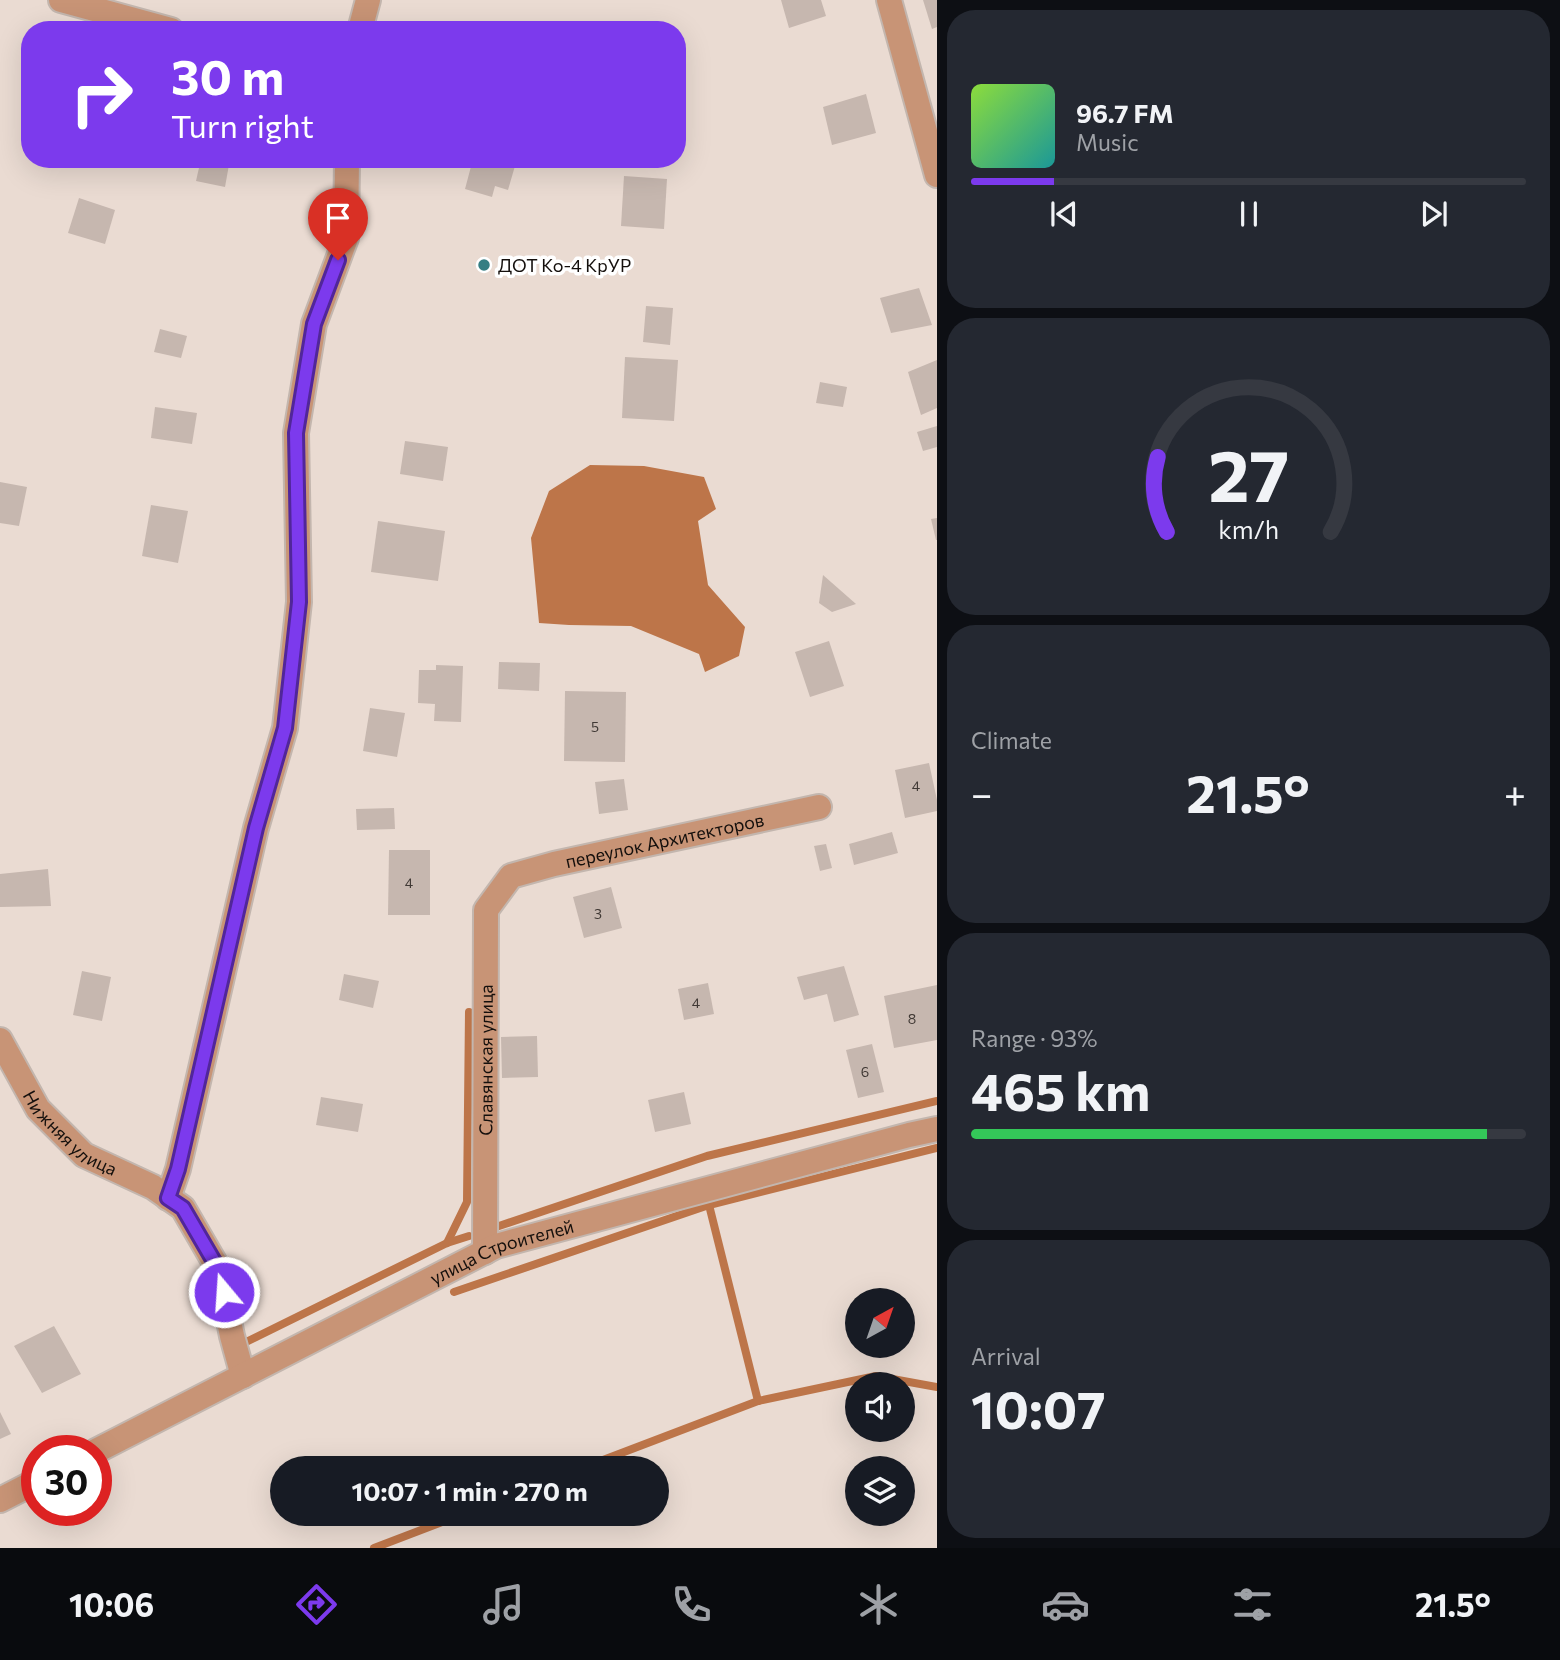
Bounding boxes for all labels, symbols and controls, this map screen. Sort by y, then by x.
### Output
text: 30 m [171,45,284,105]
icon: right [56,49,147,140]
text: 96.7 FM [1076,97,1174,128]
text: Turn right [171,105,314,145]
text: Music [1076,128,1139,156]
pin [308,188,368,260]
icon: previous [1045,195,1083,233]
icon: pause [1230,195,1268,233]
icon: next [1415,195,1453,233]
icon: arrive [319,199,357,237]
place label: ДОТ Ко-4 КрУР [498,254,631,276]
marker: ДОТ Ко-4 КрУР [476,257,492,273]
text: 27 [1208,429,1289,518]
text: km/h [1218,514,1279,544]
house number: 5 [591,718,599,735]
text: Climate [971,726,1052,754]
text: 21.5° [1186,760,1310,824]
text: − [971,769,993,816]
text: + [1504,769,1526,816]
house number: 4 [912,777,921,794]
street label: переулок Архитекторов [563,808,766,872]
house number: 4 [405,874,414,891]
house number: 3 [594,905,602,922]
street label: Славянская улица [474,984,497,1136]
house number: 4 [692,994,701,1011]
house number: 8 [908,1010,916,1027]
text: Range · 93% [971,1024,1097,1052]
text: 465 km [971,1058,1150,1122]
house number: 6 [861,1063,869,1080]
street label: Нижняя улица [19,1086,121,1180]
street label: улица Строителей [426,1215,576,1289]
position arrow [187,1255,261,1329]
north arrow [845,1288,915,1358]
map controls [845,1288,915,1526]
text: Arrival [971,1342,1041,1370]
button: sound [845,1372,915,1442]
text: 10:07 [971,1376,1105,1440]
speed limit sign: 30 [21,1435,112,1526]
button: layers [845,1456,915,1526]
text: 10:07 · 1 min · 270 m [351,1475,588,1506]
icon: directions [292,1580,341,1629]
icon: music [479,1580,528,1629]
icon: phone [667,1580,716,1629]
icon: climate [854,1580,903,1629]
icon: car [1041,1580,1090,1629]
icon: filters [1228,1580,1277,1629]
text: 10:06 [69,1584,154,1624]
text: 21.5° [1415,1584,1491,1624]

